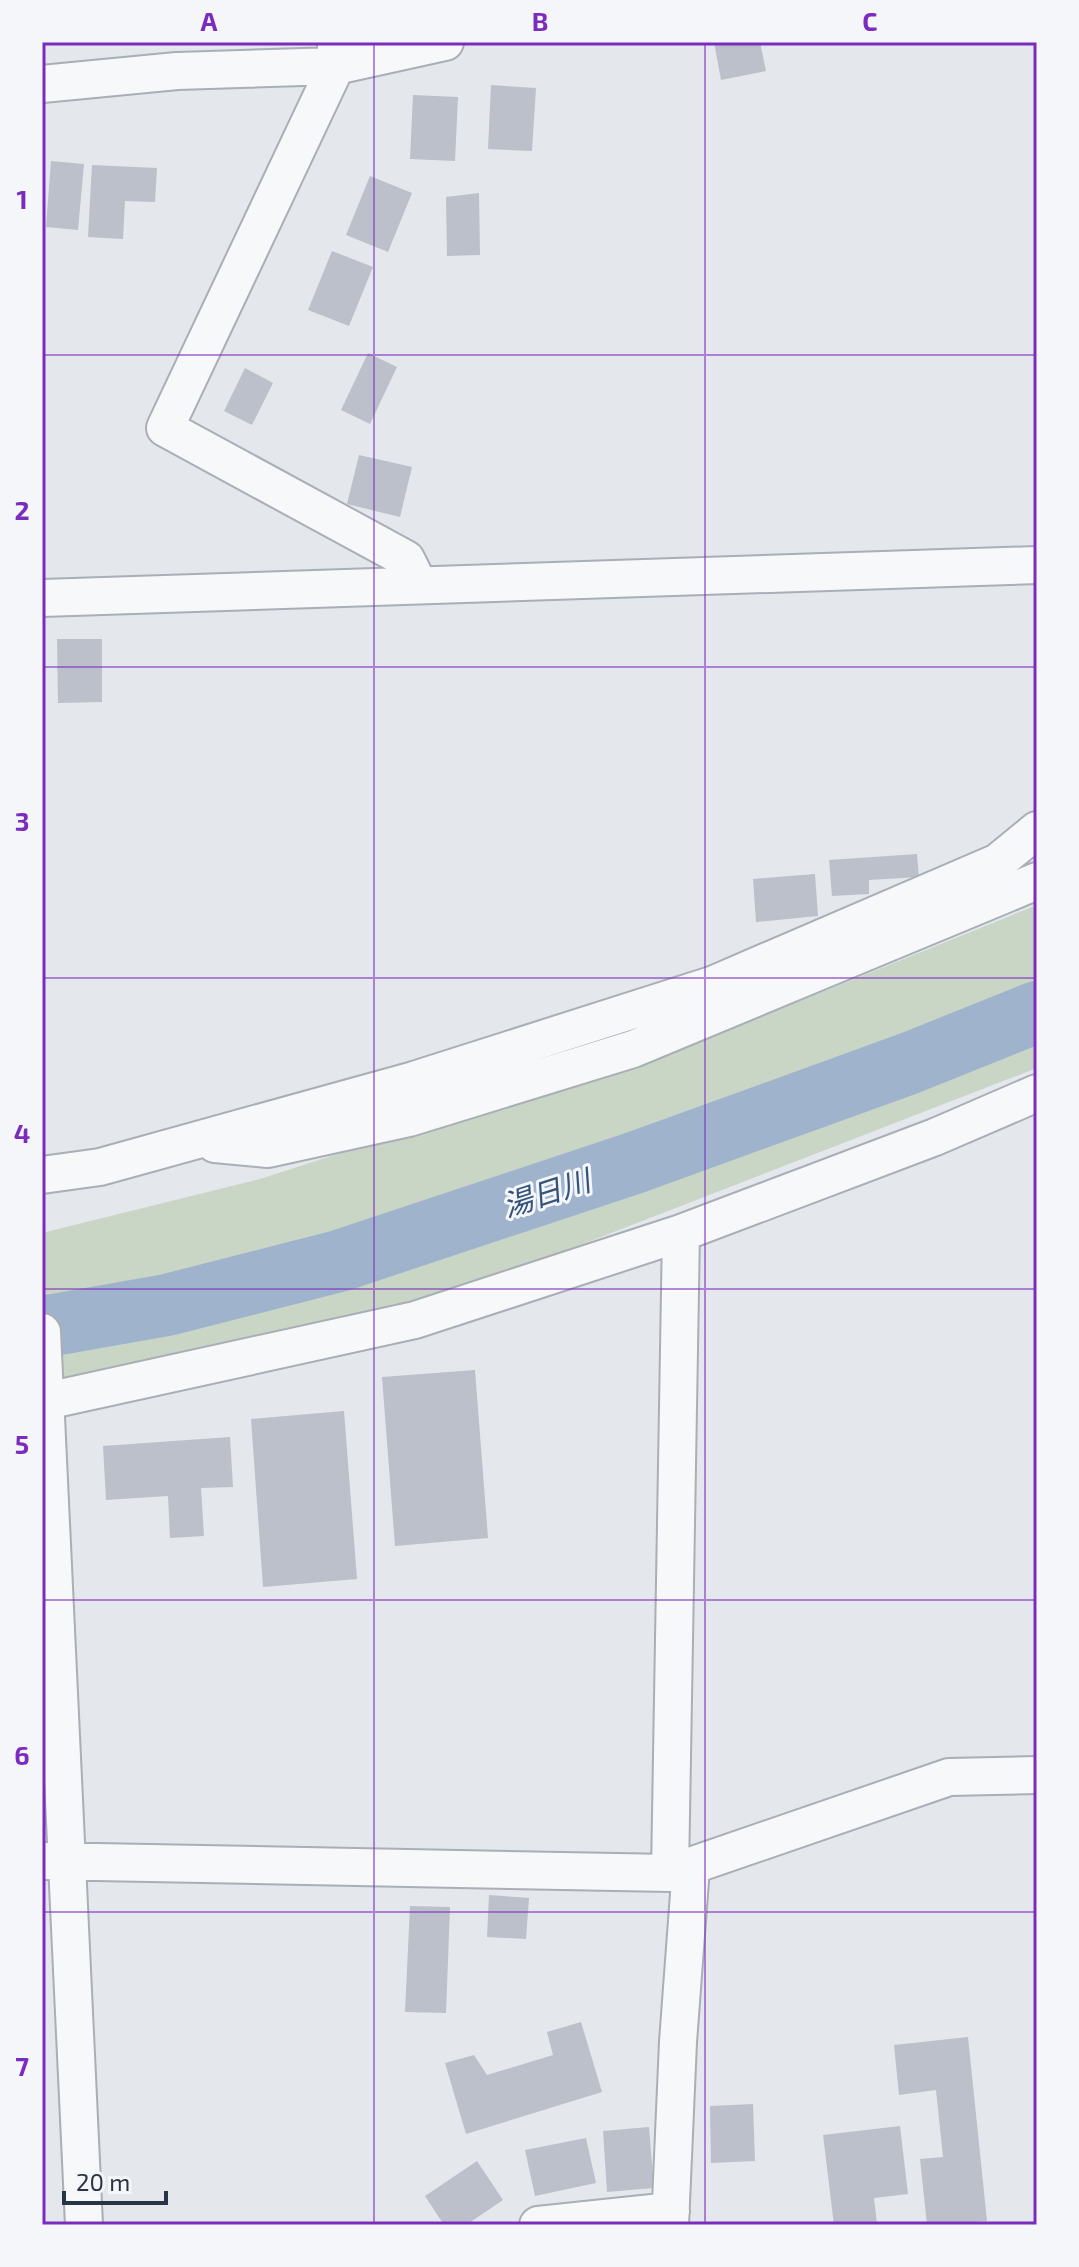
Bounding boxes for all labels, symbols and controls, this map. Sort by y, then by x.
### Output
text: A [201,5,218,36]
text: B [532,5,548,36]
text: C [862,5,878,36]
text: 1 [16,183,28,214]
text: 2 [14,494,30,525]
text: 3 [15,805,29,836]
text: 4 [14,1117,30,1148]
water label: 湯日川 [498,1160,597,1223]
text: 5 [15,1428,29,1459]
text: 6 [14,1739,30,1770]
text: 7 [15,2050,29,2081]
scale bar [64,2155,166,2205]
text: 20 m [76,2167,130,2196]

